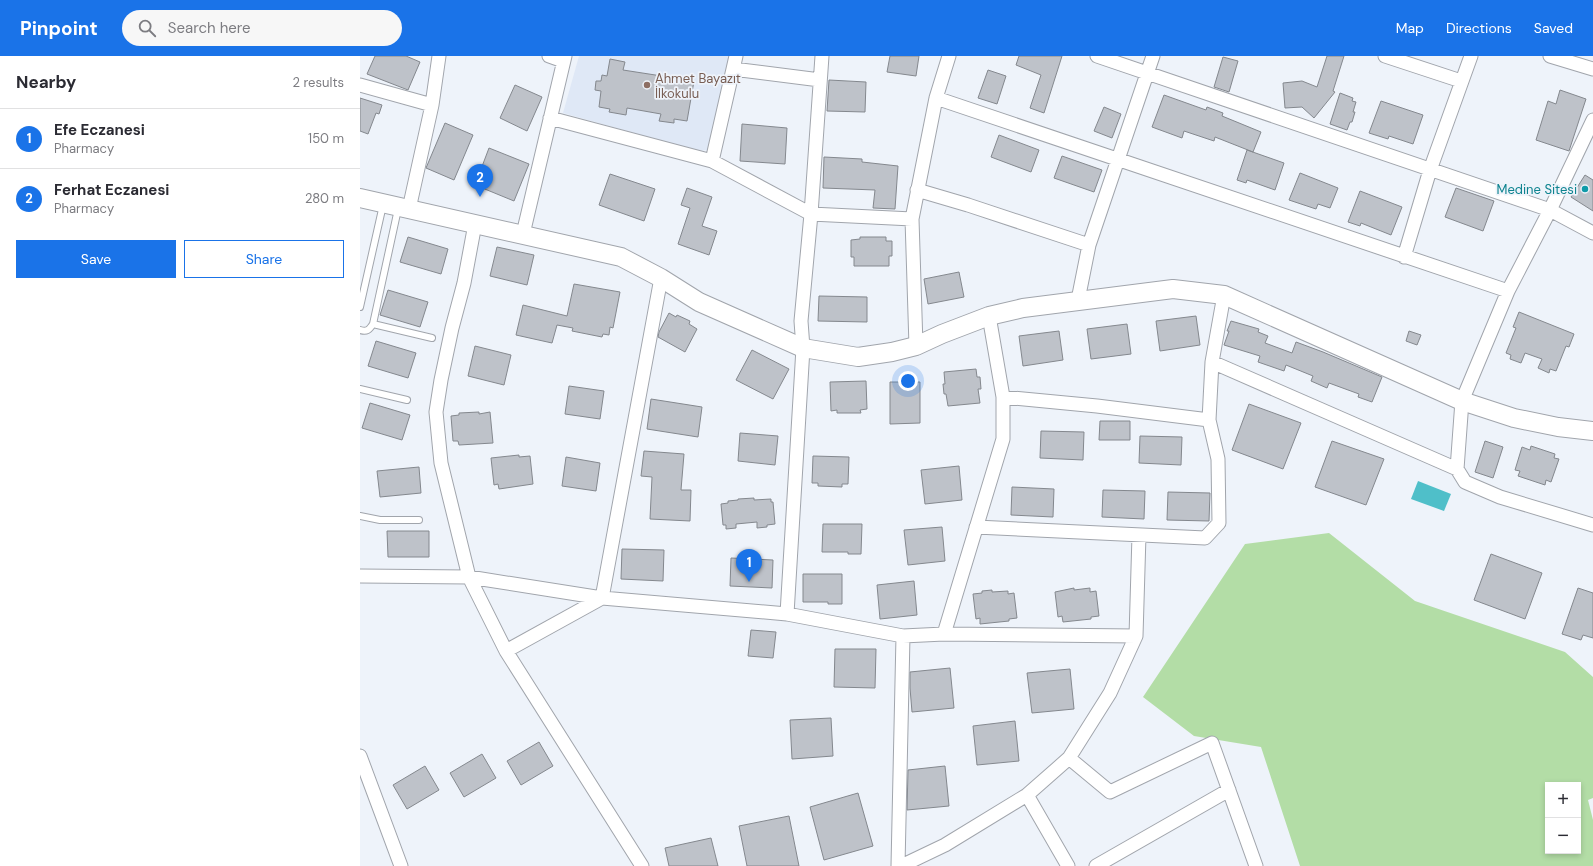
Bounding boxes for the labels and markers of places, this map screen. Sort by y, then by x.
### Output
place label: Ahmet Bayazıt İlkokulu [655,70,741,102]
marker: Ahmet Bayazıt İlkokulu [642,80,652,90]
pin: 2 [467,164,493,197]
place label: Medine Sitesi [1497,181,1577,198]
marker: Medine Sitesi [1580,184,1590,194]
pin: 1 [736,549,762,582]

